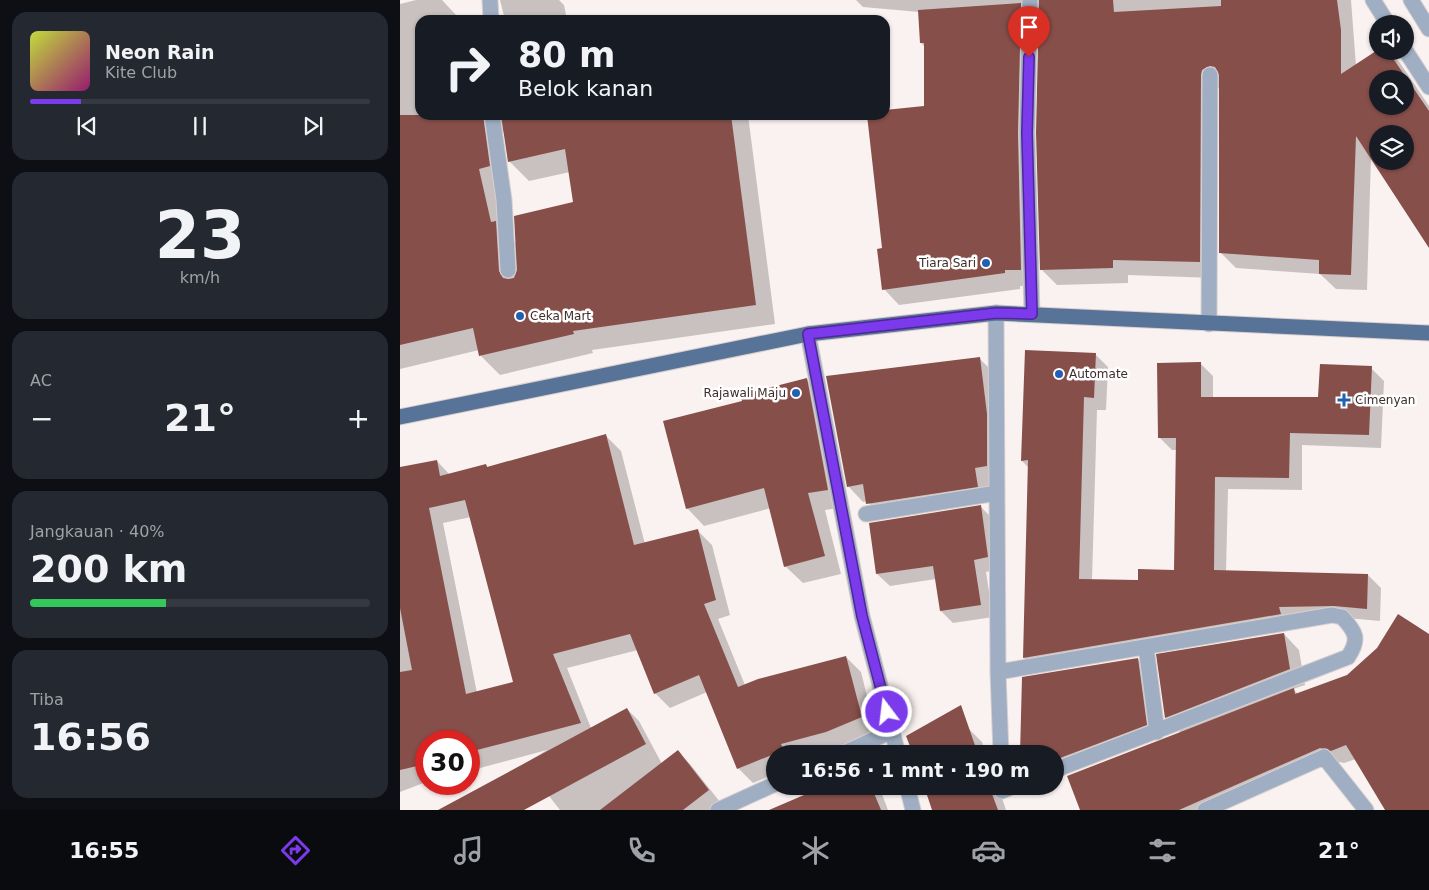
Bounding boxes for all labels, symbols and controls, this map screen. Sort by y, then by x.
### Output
pin [1008,6,1050,57]
icon: arrive [1015,13,1043,41]
map controls [1369,15,1414,170]
button: sound [1369,15,1414,60]
icon: right [435,35,500,100]
text: 80 m [518,35,615,75]
text: Neon Rain [105,41,214,63]
text: Kite Club [105,63,177,82]
button: search [1369,70,1414,115]
text: Belok kanan [518,76,653,101]
icon: previous [73,112,101,140]
icon: pause [186,112,214,140]
icon: next [299,112,327,140]
button: layers [1369,125,1414,170]
text: 23 [155,198,245,273]
place label: Tiara Sari [918,256,976,270]
marker: Tiara Sari [980,257,992,269]
text: km/h [180,268,220,287]
place label: Ceka Mart [530,309,591,323]
marker: Ceka Mart [514,310,526,322]
place label: Automate [1069,367,1128,381]
marker: Automate [1053,368,1065,380]
text: AC [30,371,52,390]
place label: Rajawali Maju [704,386,786,400]
marker: Rajawali Maju [790,387,802,399]
marker: Cimenyan [1337,393,1351,407]
place label: Cimenyan [1355,393,1415,407]
text: 21° [164,396,236,440]
text: − [30,402,53,435]
text: + [347,402,370,435]
text: Jangkauan · 40% [30,522,165,541]
text: 200 km [30,547,187,591]
position arrow [860,685,912,737]
text: Tiba [30,690,64,709]
text: 16:56 [30,715,151,759]
speed limit sign: 30 [415,730,480,795]
text: 16:56 · 1 mnt · 190 m [800,759,1030,781]
icon: directions [278,833,313,868]
icon: music [451,833,486,868]
icon: phone [624,833,659,868]
icon: climate [798,833,833,868]
icon: car [971,833,1006,868]
icon: filters [1145,833,1180,868]
text: 16:55 [69,838,139,863]
text: 21° [1318,838,1360,863]

